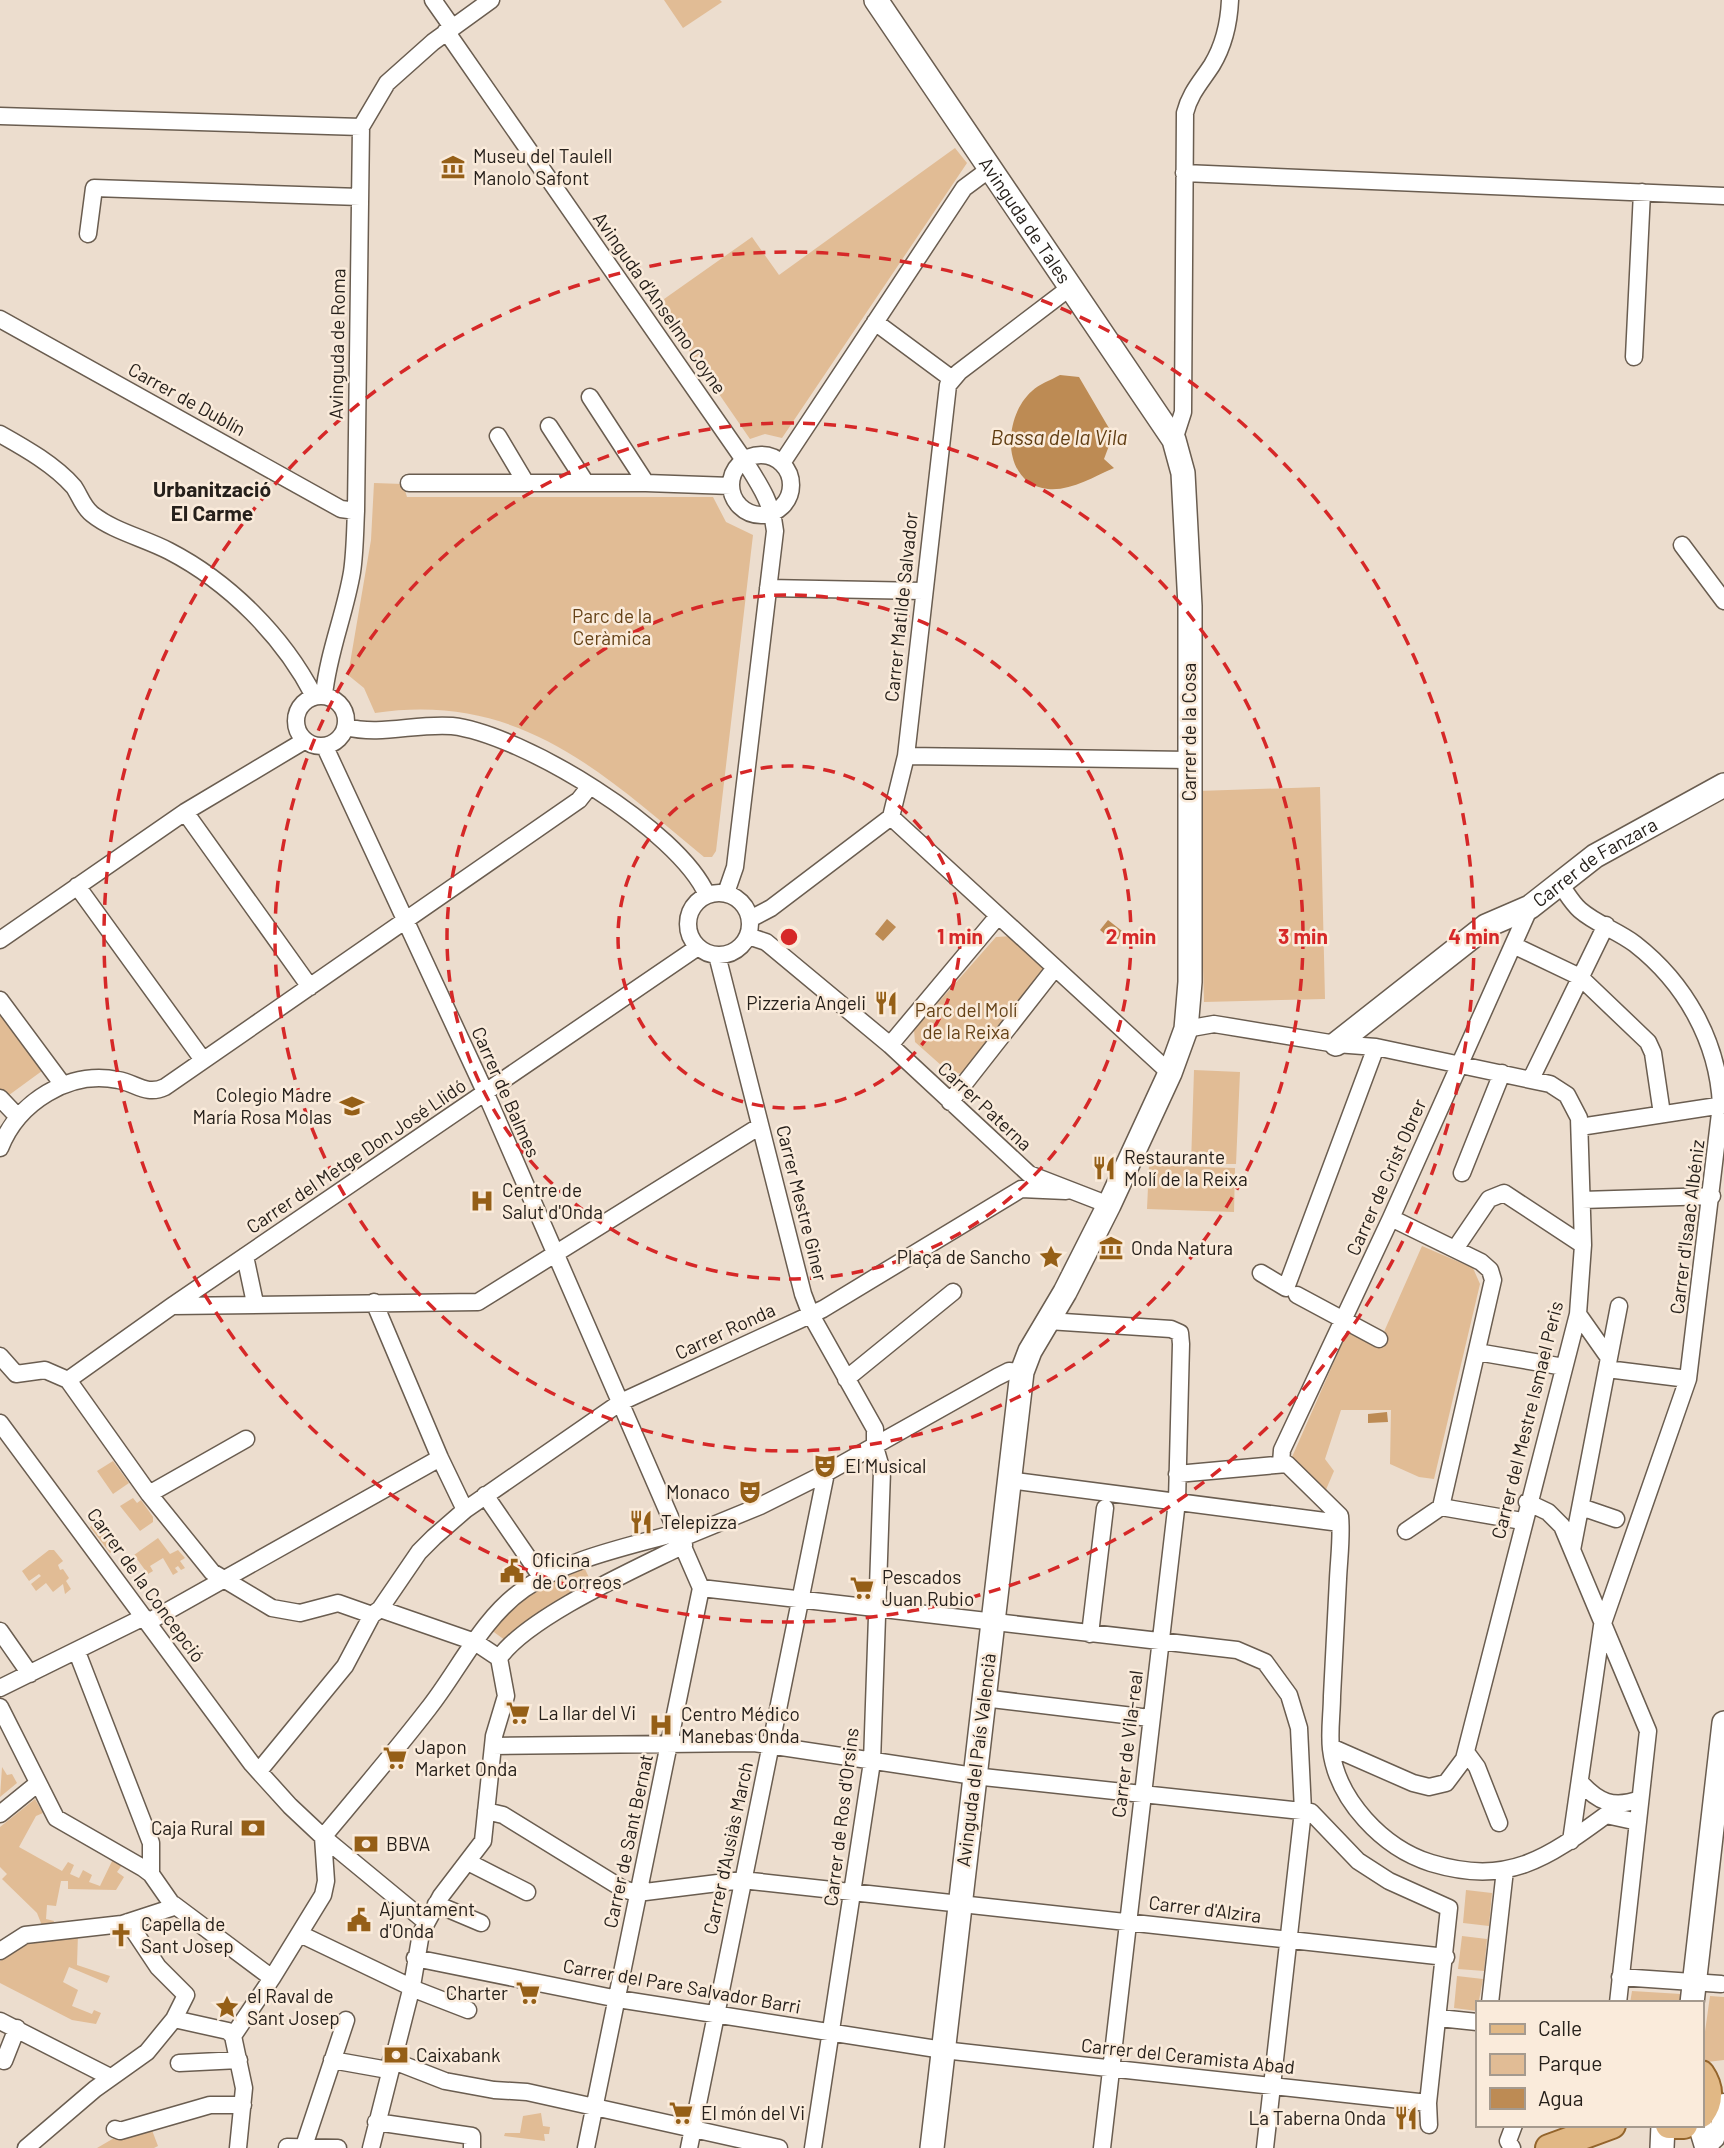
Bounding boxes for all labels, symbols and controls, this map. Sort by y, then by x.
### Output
place label: Museu del Taulell Manolo Safont [473,144,612,189]
street label: Avinguda de Tales [975,152,1076,287]
museum icon: Museu del Taulell Manolo Safont [439,153,467,181]
street label: Avinguda d'Anselmo Coyne [589,207,732,398]
street label: Avinguda de Roma [324,268,349,420]
street label: Carrer de Dublín [125,357,250,440]
water label: Bassa de la Vila [991,424,1127,449]
district label: Urbanització El Carme [153,476,271,525]
street label: Carrer Matilde Salvador [879,511,922,703]
park label: Parc de la Ceràmica [572,604,652,649]
street label: Carrer de la Cosa [1177,663,1200,801]
street label: Carrer de Fanzara [1528,812,1661,912]
text: 1 min [937,923,983,948]
text: 2 min [1106,923,1156,948]
text: 3 min [1278,923,1328,948]
text: 4 min [1448,923,1500,948]
centre of rings [777,925,801,949]
restaurant icon: Pizzeria Angeli [872,989,900,1017]
place label: Pizzeria Angeli [746,991,866,1014]
park label: Parc del Molí de la Reixa [915,998,1017,1043]
street label: Carrer de Balmes [467,1023,546,1161]
street label: Carrer Paterna [934,1056,1037,1155]
street label: Carrer del Metge Don José Llidó [242,1073,470,1238]
place label: Colegio Madre María Rosa Molas [193,1083,332,1128]
school or university icon: Colegio Madre María Rosa Molas [338,1092,366,1120]
street label: Carrer de Crist Obrer [1341,1095,1430,1259]
street label: Carrer Mestre Giner [772,1123,833,1283]
street label: Carrer d'Isaac Albéniz [1664,1138,1709,1315]
place label: Restaurante Molí de la Reixa [1124,1145,1248,1190]
restaurant icon: Restaurante Molí de la Reixa [1090,1154,1118,1182]
place label: Centre de Salut d'Onda [502,1178,603,1223]
hospital icon: Centre de Salut d'Onda [468,1187,496,1215]
museum icon: Onda Natura [1097,1234,1125,1262]
place label: Onda Natura [1131,1236,1233,1259]
place icon: Plaça de Sancho [1037,1243,1065,1271]
place label: Plaça de Sancho [897,1245,1031,1268]
street label: Carrer Ronda [671,1297,779,1364]
street label: Carrer del Mestre Ismael Peris [1486,1299,1567,1541]
theatre icon: El Musical [811,1452,839,1480]
place label: El Musical [845,1454,926,1477]
theatre icon: Monaco [736,1478,764,1506]
place label: Monaco [666,1480,730,1503]
street label: Carrer de la Concepció [83,1503,210,1666]
restaurant icon: Telepizza [627,1508,655,1536]
place label: Telepizza [661,1510,737,1533]
place label: Oficina de Correos [532,1548,622,1593]
public building icon: Oficina de Correos [498,1557,526,1585]
place label: Pescados Juan Rubio [882,1565,974,1610]
supermarket icon: Pescados Juan Rubio [848,1574,876,1602]
street label: Avinguda del País Valencià [951,1652,1000,1868]
street label: Carrer de Vila-real [1106,1669,1147,1819]
supermarket icon: La llar del Vi [504,1699,532,1727]
place label: La llar del Vi [538,1701,636,1724]
place label: Centro Médico Manebas Onda [681,1702,800,1747]
hospital icon: Centro Médico Manebas Onda [647,1711,675,1739]
street label: Carrer de Ros d'Orsins [818,1726,863,1908]
place label: Japon Market Onda [415,1735,517,1780]
supermarket icon: Japon Market Onda [381,1744,409,1772]
street label: Carrer de Sant Bernat [598,1752,657,1930]
street label: Carrer d'Ausiàs March [698,1759,757,1936]
bank icon: Caja Rural [239,1814,267,1842]
place label: Caja Rural [151,1816,233,1839]
bank icon: BBVA [352,1830,380,1858]
place label: BBVA [386,1832,430,1855]
street label: Carrer d'Alzira [1147,1890,1263,1927]
place label: Ajuntament d'Onda [379,1897,475,1942]
public building icon: Ajuntament d'Onda [345,1906,373,1934]
place label: Capella de Sant Josep [141,1912,234,1957]
church icon: Capella de Sant Josep [107,1921,135,1949]
street label: Carrer del Pare Salvador Barri [561,1953,803,2018]
supermarket icon: Charter [514,1979,542,2007]
place label: Charter [446,1981,508,2004]
place label: el Raval de Sant Josep [247,1984,340,2029]
place icon: el Raval de Sant Josep [213,1993,241,2021]
legend [1476,2001,1703,2127]
text: Calle [1538,2015,1582,2040]
street label: Carrer del Ceramista Abad [1080,2033,1296,2078]
bank icon: Caixabank [382,2041,410,2069]
place label: Caixabank [416,2043,501,2066]
text: Parque [1538,2050,1603,2075]
text: Agua [1538,2085,1584,2110]
supermarket icon: El món del Vi [667,2099,695,2127]
place label: El món del Vi [701,2101,805,2124]
restaurant icon: La Taberna Onda [1392,2104,1420,2132]
place label: La Taberna Onda [1248,2106,1386,2129]

